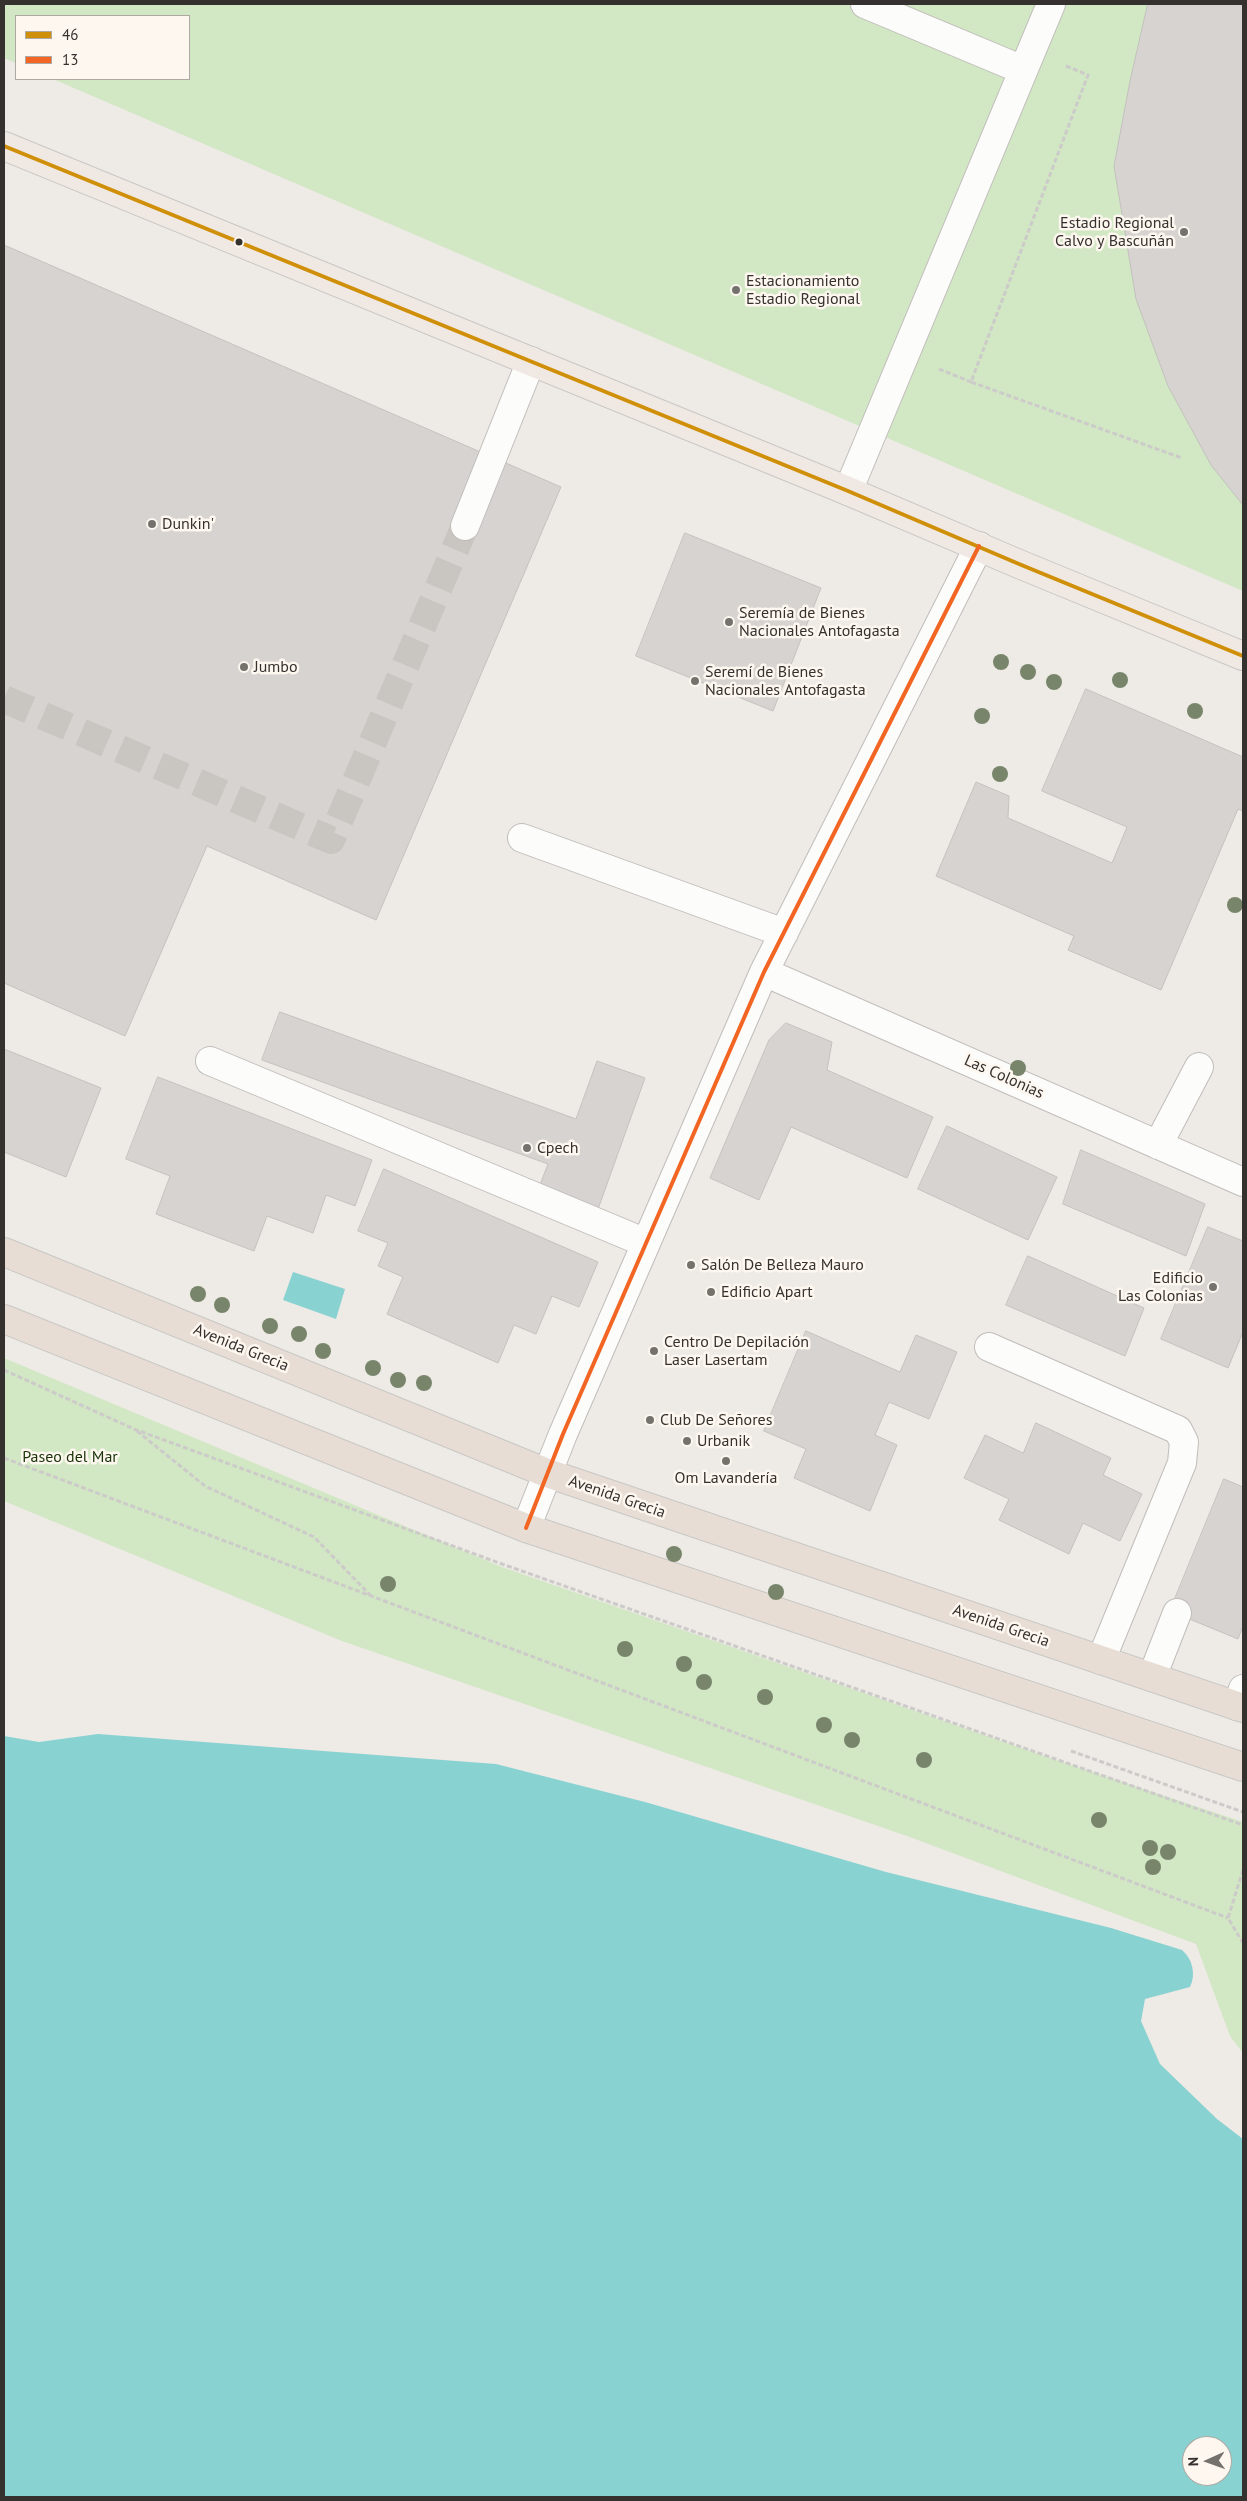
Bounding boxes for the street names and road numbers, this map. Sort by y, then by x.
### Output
street label: Las Colonias [961,1051,1047,1103]
street label: Avenida Grecia [191,1320,291,1376]
street label: Avenida Grecia [566,1471,668,1523]
street label: Avenida Grecia [950,1600,1052,1652]

